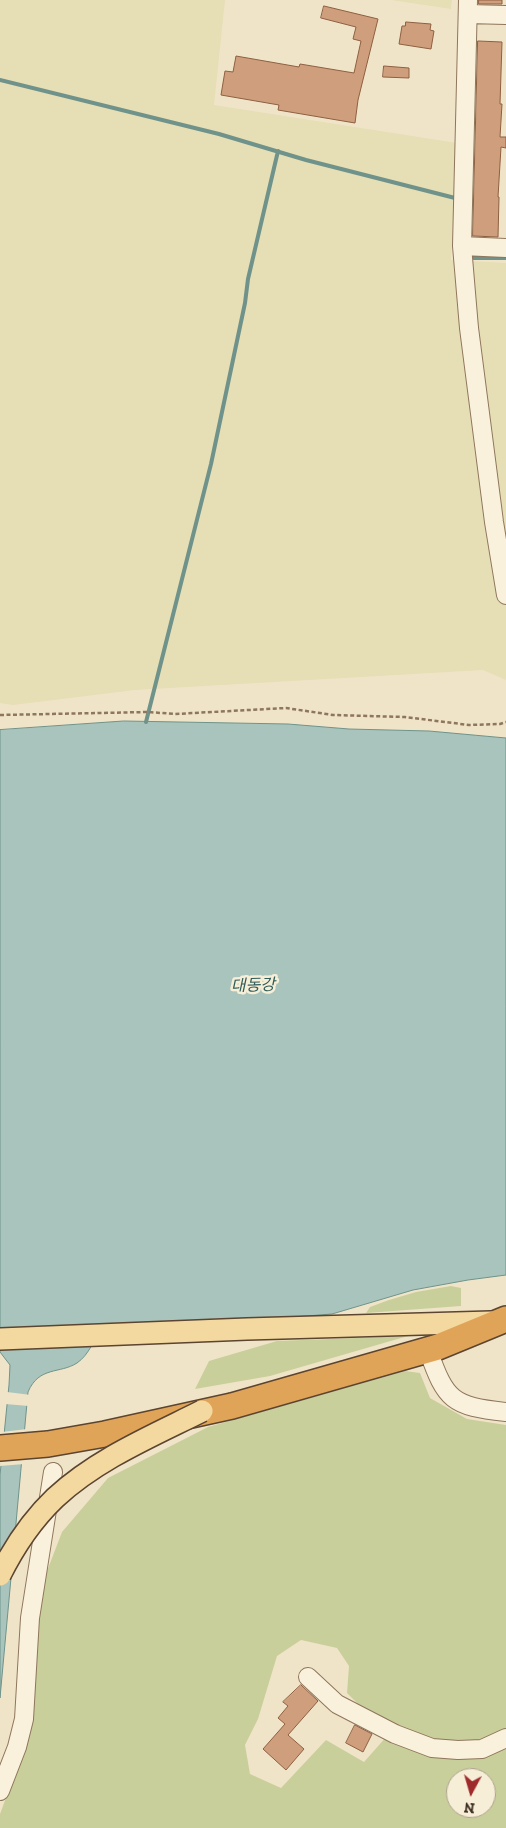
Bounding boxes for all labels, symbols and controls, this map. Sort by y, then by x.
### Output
water label: 대동강 [231,976,275,996]
north arrow [446,1768,496,1818]
text: N [463,1798,476,1816]

